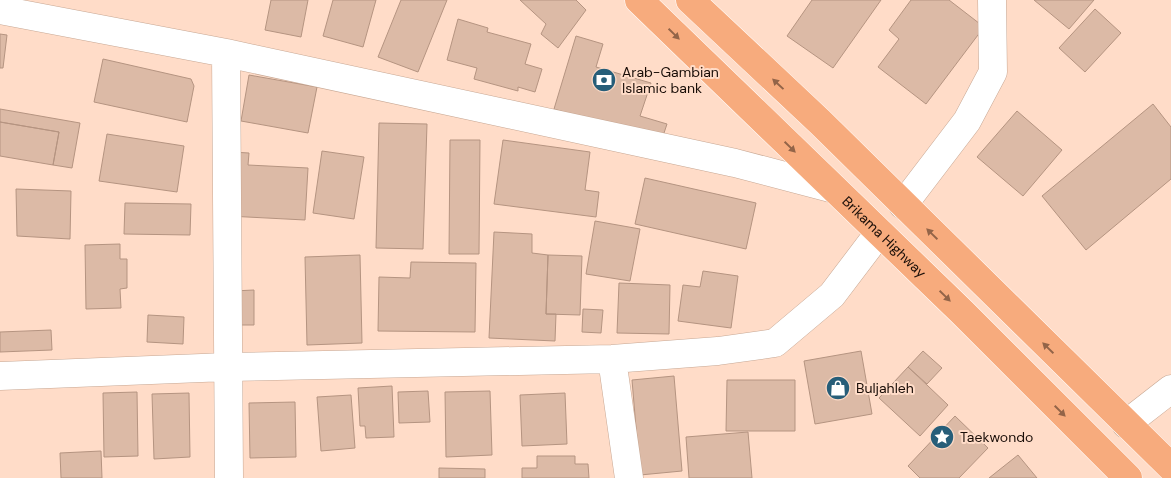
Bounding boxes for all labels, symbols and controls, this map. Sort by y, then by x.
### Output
one-way arrow [667,28,679,40]
place label: Arab-Gambian Islamic bank [622,63,719,97]
bank icon: Arab-Gambian Islamic bank [591,67,617,93]
one-way arrow [773,78,785,90]
one-way arrow [784,141,796,153]
street label: Brikama Highway [838,192,930,282]
one-way arrow [927,228,939,240]
one-way arrow [939,290,951,302]
one-way arrow [1043,342,1055,354]
shop icon: Buljahleh [825,375,851,401]
place label: Buljahleh [856,379,914,397]
one-way arrow [1054,405,1066,417]
place icon: Taekwondo [929,424,955,450]
place label: Taekwondo [960,428,1033,446]

